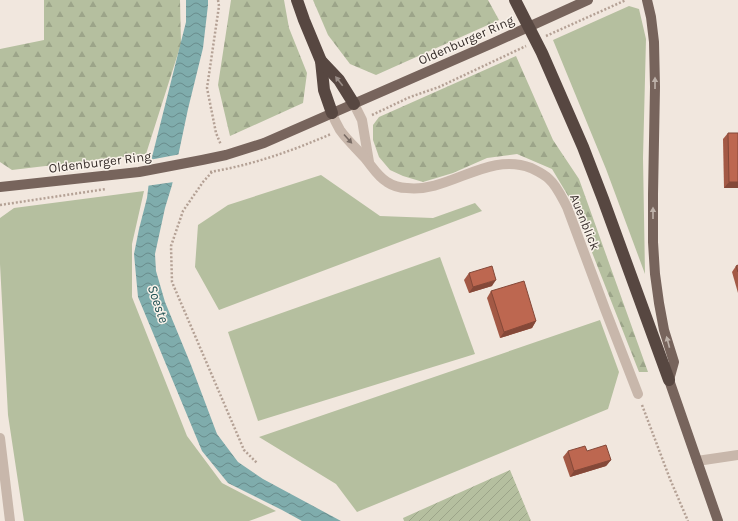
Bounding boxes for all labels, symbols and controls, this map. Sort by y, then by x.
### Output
street label: Oldenburger Ring [416,12,517,68]
one-way arrow [335,76,343,87]
one-way arrow [651,77,658,89]
one-way arrow [344,134,353,144]
street label: Oldenburger Ring [48,148,153,176]
street label: Auenblick [567,192,603,252]
one-way arrow [650,206,656,219]
water label: Soeste [144,283,173,326]
one-way arrow [665,336,671,348]

